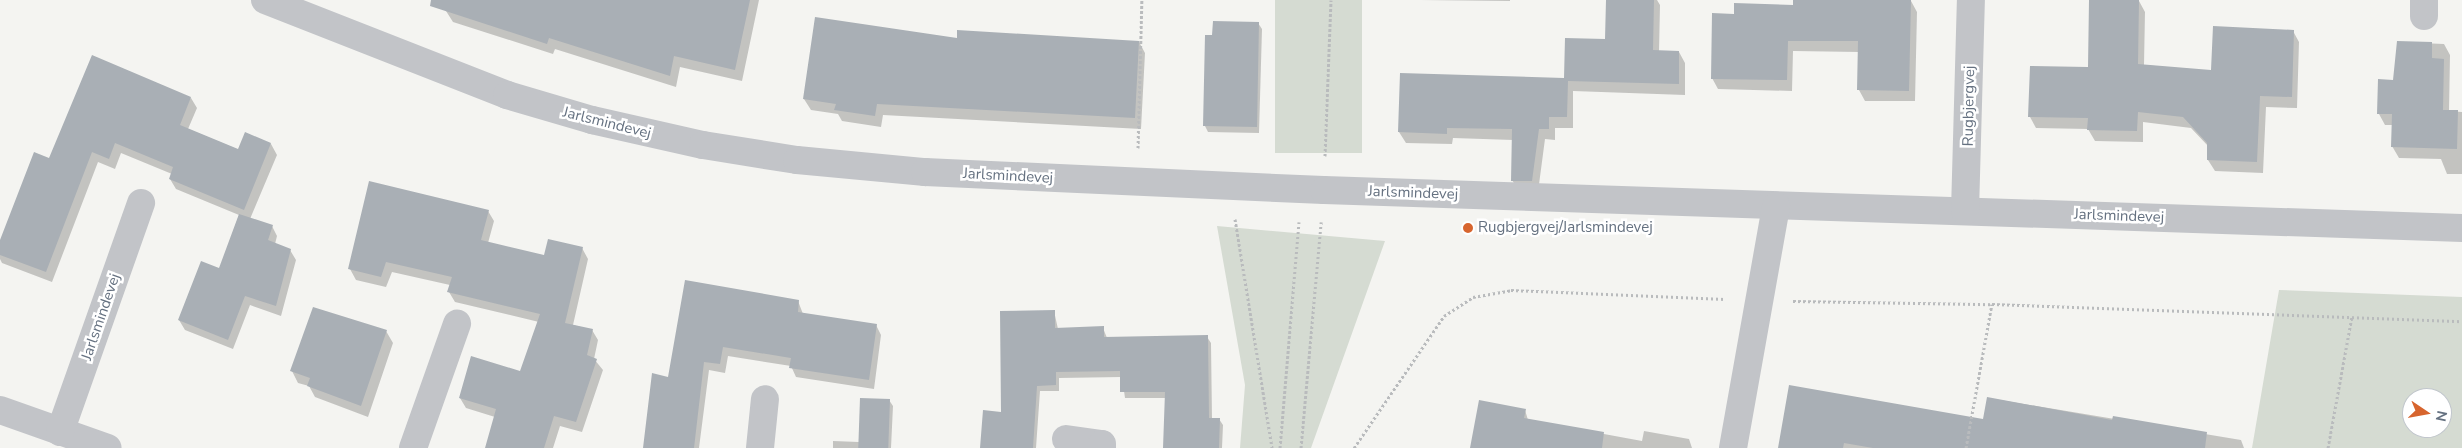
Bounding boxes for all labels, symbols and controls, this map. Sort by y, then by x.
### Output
street label: Rugbjergvej [1959,65,1979,147]
street label: Jarlsmindevej [561,103,653,143]
street label: Jarlsmindevej [962,165,1054,187]
street label: Jarlsmindevej [1368,182,1458,204]
street label: Jarlsmindevej [2074,205,2164,227]
place label: Rugbjergvej/Jarlsmindevej [1478,219,1653,237]
marker: Rugbjergvej/Jarlsmindevej [1462,222,1474,234]
street label: Jarlsmindevej [78,271,124,363]
north arrow [2402,388,2452,438]
text: N [2431,409,2452,423]

